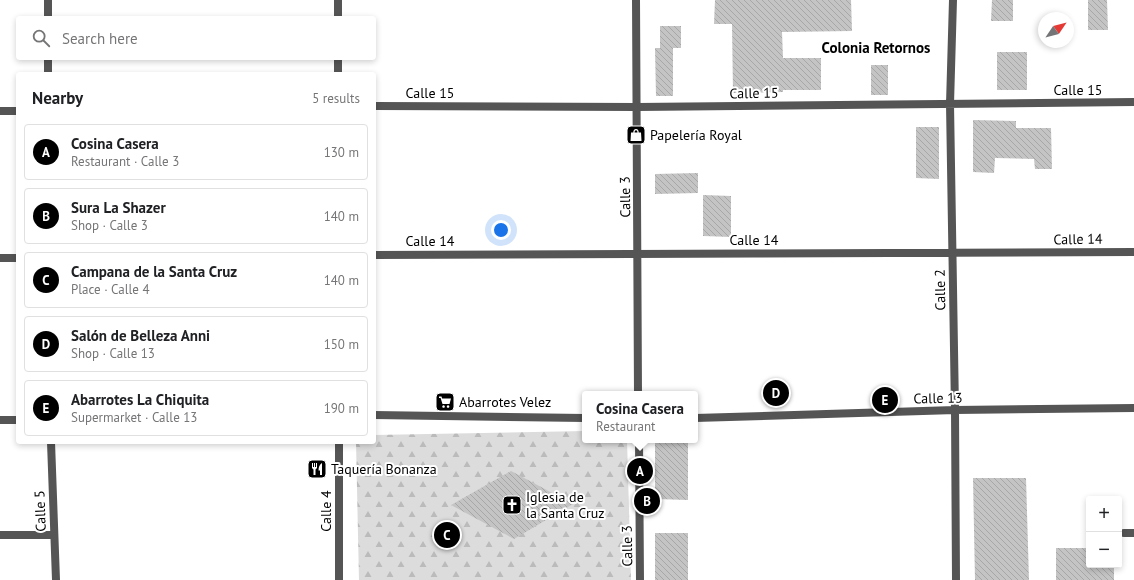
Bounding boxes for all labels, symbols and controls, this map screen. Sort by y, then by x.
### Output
north arrow [1038,12,1074,48]
search box [16,16,376,60]
icon: search [30,27,52,49]
text: Search here [62,29,138,48]
district label: Colonia Retornos [822,38,930,57]
street label: Calle 15 [1054,81,1103,99]
street label: Calle 15 [406,84,455,102]
street label: Calle 15 [729,84,779,102]
text: Nearby [32,87,83,109]
text: 5 results [312,90,360,107]
shop icon: Papelería Royal [625,124,647,146]
place label: Papelería Royal [650,126,742,144]
text: Cosina Casera [71,134,159,153]
text: A [42,144,50,161]
text: 130 m [324,144,359,161]
text: Restaurant · Calle 3 [71,153,179,170]
street label: Calle 3 [616,176,634,218]
text: Sura La Shazer [71,198,166,217]
text: B [42,208,50,225]
text: 140 m [324,208,359,225]
text: Shop · Calle 3 [71,217,148,234]
your location [491,220,511,240]
street label: Calle 14 [1053,230,1103,248]
street label: Calle 14 [730,231,779,249]
street label: Calle 14 [406,232,455,250]
text: Campana de la Santa Cruz [71,262,237,281]
street label: Calle 2 [931,269,949,311]
text: C [42,272,50,289]
text: 140 m [324,272,359,289]
text: Place · Calle 4 [71,281,150,298]
text: Salón de Belleza Anni [71,326,210,345]
text: D [42,336,50,353]
text: 150 m [324,336,359,353]
text: Shop · Calle 13 [71,345,155,362]
pin: D [763,378,789,408]
pin: E [872,385,898,415]
street label: Calle 13 [913,389,963,407]
text: Abarrotes La Chiquita [71,390,209,409]
supermarket icon: Abarrotes Velez [434,391,456,413]
popup [582,391,698,443]
place label: Abarrotes Velez [459,393,551,411]
text: Cosina Casera [596,399,684,418]
text: E [43,400,49,417]
text: 190 m [324,400,359,417]
text: Supermarket · Calle 13 [71,409,197,426]
text: Restaurant [596,418,656,435]
pin: A [627,456,653,486]
restaurant icon: Taquería Bonanza [306,458,328,480]
place label: Taquería Bonanza [331,460,437,478]
pin: B [634,486,660,516]
place label: Iglesia de la Santa Cruz [526,488,605,522]
street label: Calle 5 [30,490,50,532]
street label: Calle 4 [317,490,335,532]
church icon: Iglesia de la Santa Cruz [501,494,523,516]
map controls [1086,496,1122,568]
button: + [1086,496,1122,532]
pin: C [434,520,460,550]
street label: Calle 3 [618,525,636,567]
button: − [1086,532,1122,568]

